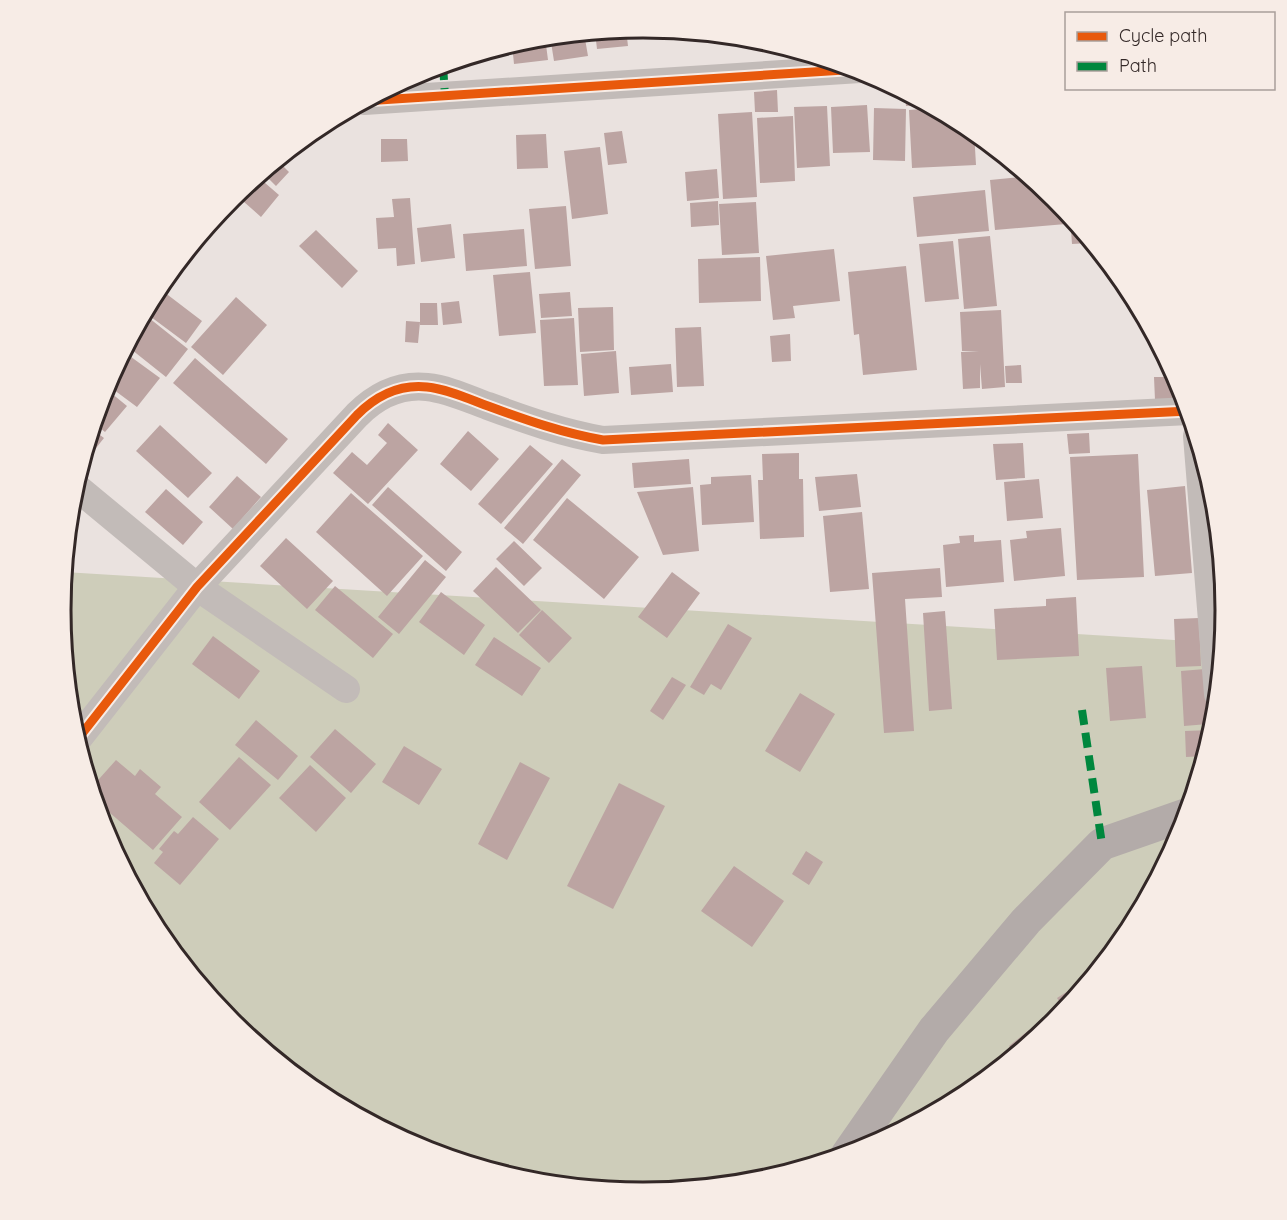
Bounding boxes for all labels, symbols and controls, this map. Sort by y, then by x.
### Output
legend [1065,12,1275,90]
text: Cycle path [1119,24,1207,47]
text: Path [1119,54,1157,77]

